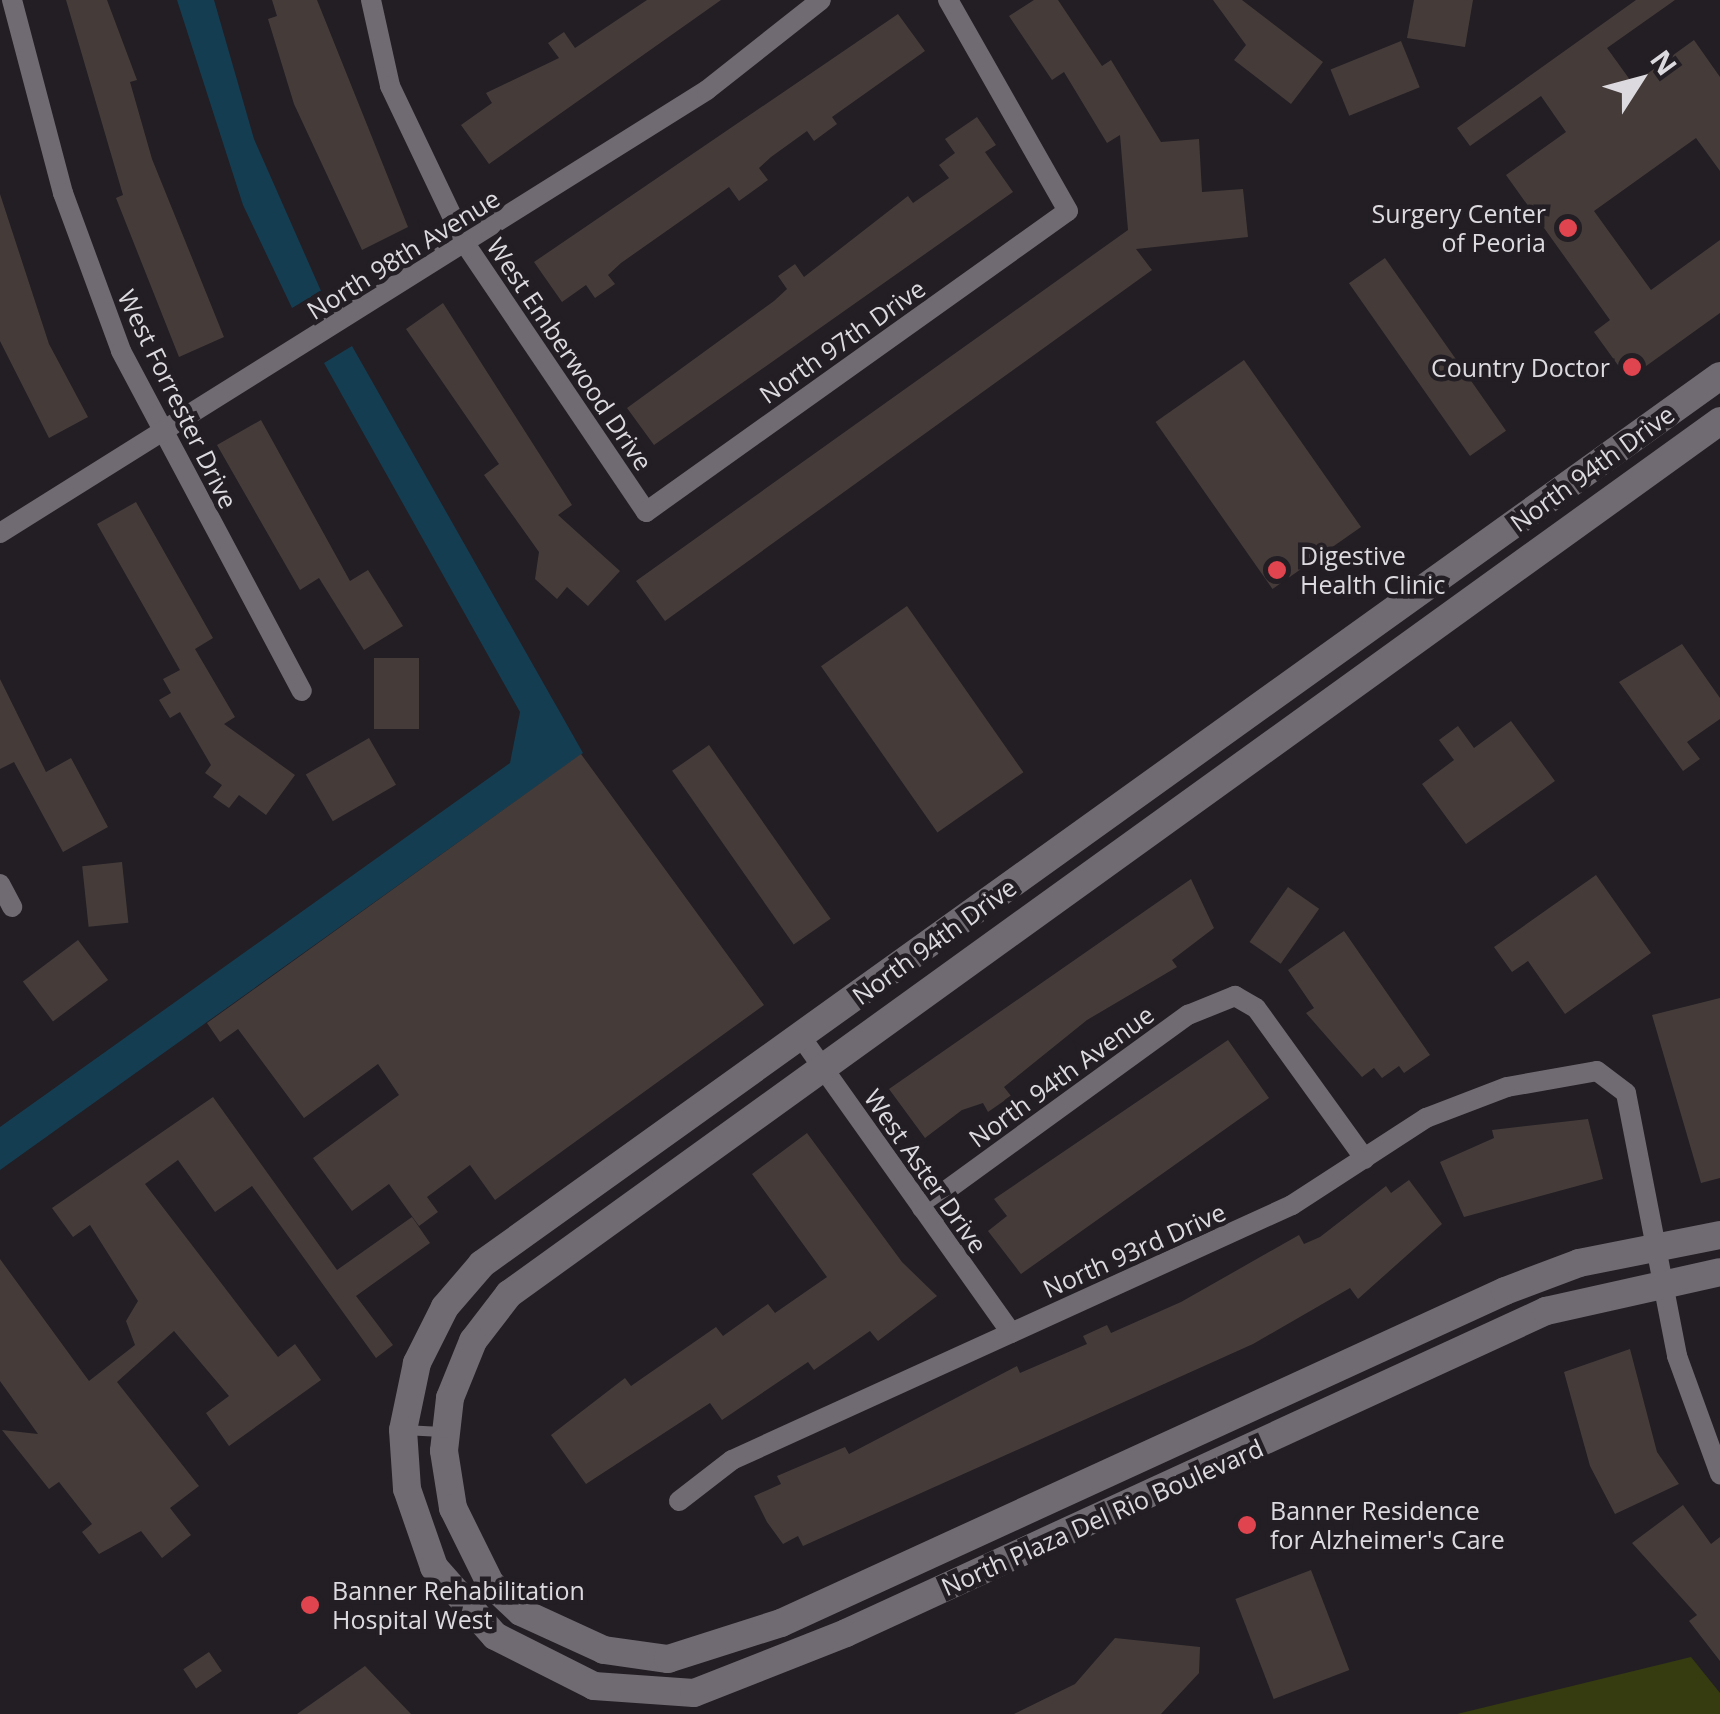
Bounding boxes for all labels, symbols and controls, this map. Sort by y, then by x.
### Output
north arrow [1590,30,1690,130]
text: N [1642,42,1686,83]
street label: North 98th Avenue [301,183,505,325]
place label: Surgery Center of Peoria [1372,199,1546,258]
marker: Surgery Center of Peoria [1555,215,1581,241]
street label: West Emberwood Drive [481,232,659,476]
street label: North 97th Drive [753,273,931,409]
street label: West Forrester Drive [112,285,244,513]
place label: Country Doctor [1431,352,1610,382]
marker: Country Doctor [1619,354,1645,380]
street label: North 94th Drive [1504,398,1680,538]
place label: Digestive Health Clinic [1300,541,1445,600]
marker: Digestive Health Clinic [1264,557,1290,583]
street label: North 94th Drive [846,871,1022,1011]
street label: North 94th Avenue [963,999,1159,1153]
street label: West Aster Drive [858,1083,994,1259]
street label: North 93rd Drive [1038,1196,1230,1304]
street label: North Plaza Del Rio Boulevard [936,1432,1268,1602]
place label: Banner Residence for Alzheimer's Care [1270,1496,1505,1555]
marker: Banner Residence for Alzheimer's Care [1234,1512,1260,1538]
place label: Banner Rehabilitation Hospital West [332,1576,585,1635]
marker: Banner Rehabilitation Hospital West [297,1592,323,1618]

